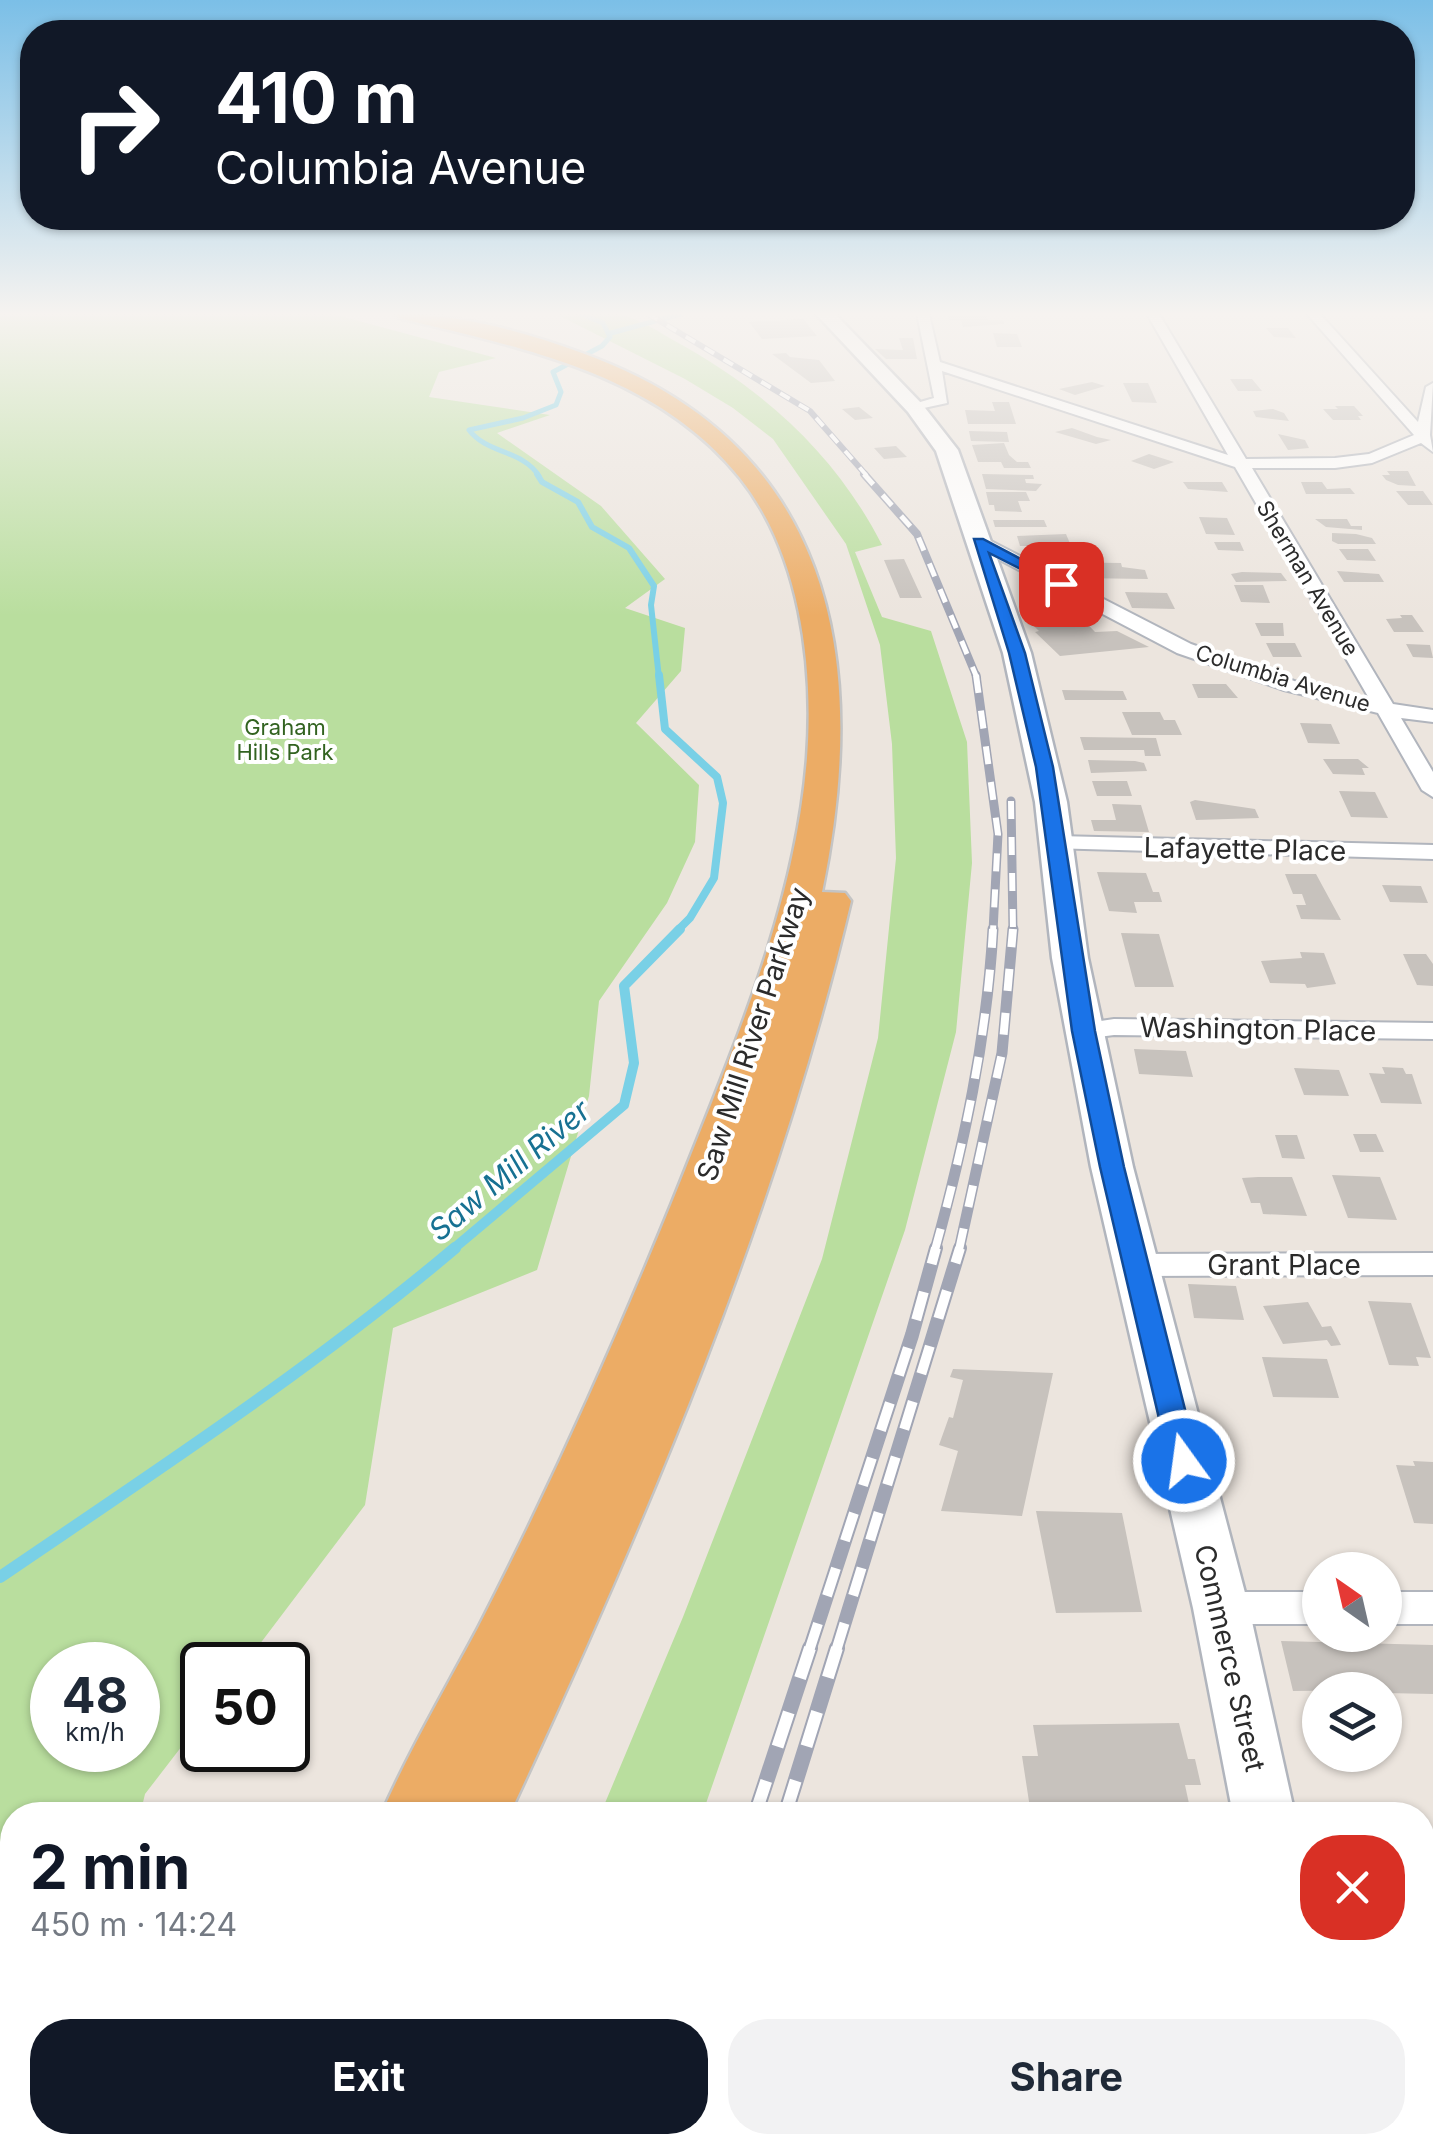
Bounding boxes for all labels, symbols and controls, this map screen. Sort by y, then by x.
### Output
text: 410 m [215,55,418,140]
icon: right [50,60,180,190]
text: Columbia Avenue [215,140,586,195]
street label: Sherman Avenue [1251,496,1365,660]
pin [1019,542,1104,627]
icon: arrive [1034,557,1089,612]
street label: Columbia Avenue [1192,639,1374,717]
park label: Graham Hills Park [236,714,334,765]
street label: Lafayette Place [1143,830,1347,868]
street label: Saw Mill River Parkway [689,883,817,1185]
street label: Washington Place [1139,1010,1377,1048]
water label: Saw Mill River [421,1092,597,1248]
street label: Grant Place [1207,1248,1361,1282]
position arrow [1132,1409,1236,1513]
street label: Commerce Street [1187,1541,1273,1775]
north arrow [1302,1552,1402,1652]
map controls [1302,1552,1402,1772]
speed limit sign: 50 [180,1642,310,1772]
text: 48 [62,1665,128,1725]
button: layers [1302,1672,1402,1772]
text: km/h [65,1717,125,1747]
text: 2 min [30,1831,190,1903]
button: close [1300,1835,1405,1940]
text: 450 m · 14:24 [30,1905,237,1944]
button: Exit [30,2019,708,2134]
button: Share [728,2019,1405,2134]

